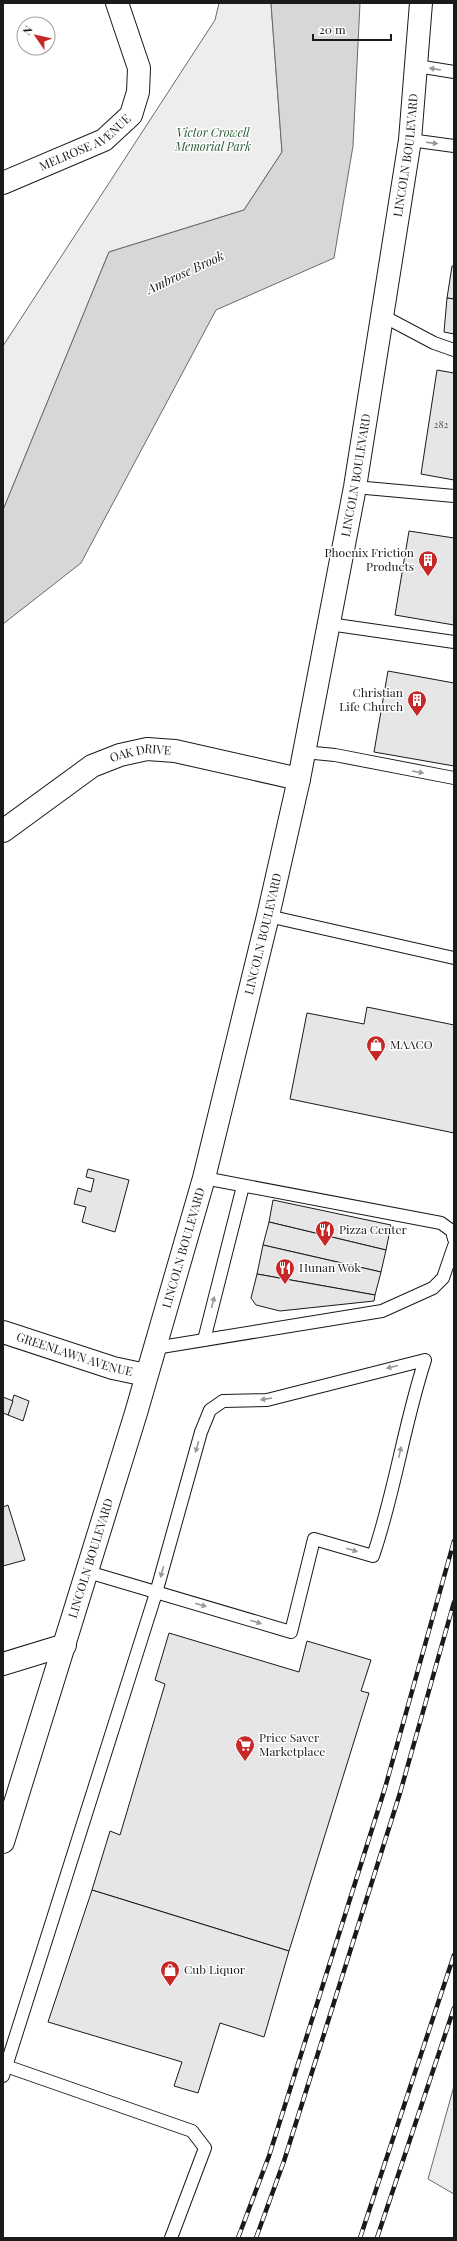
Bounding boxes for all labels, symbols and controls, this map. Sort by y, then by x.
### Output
north arrow [16,16,56,56]
scale bar [313,16,391,42]
text: 20 m [319,21,346,37]
text: N [19,23,36,38]
one-way arrow [429,66,442,72]
street label: LINCOLN BOULEVARD [389,92,421,218]
street label: MELROSE AVENUE [36,110,134,174]
park label: Victor Crowell Memorial Park [174,124,251,154]
one-way arrow [426,140,438,146]
water label: Ambrose Brook [142,246,227,298]
street label: LINCOLN BOULEVARD [337,412,374,538]
house number: 282 [434,417,449,431]
place label: Phoenix Friction Products [325,544,414,574]
building icon: Phoenix Friction Products [417,549,439,577]
place label: Christian Life Church [339,684,403,714]
building icon: Christian Life Church [406,689,428,717]
street label: OAK DRIVE [107,740,172,765]
one-way arrow [411,769,424,775]
street label: LINCOLN BOULEVARD [240,871,285,996]
shop icon: MAACO [365,1034,387,1062]
place label: MAACO [390,1036,433,1052]
street label: LINCOLN BOULEVARD [158,1185,208,1310]
restaurant icon: Pizza Center [314,1219,336,1247]
place label: Pizza Center [339,1221,408,1237]
restaurant icon: Hunan Wok [274,1257,296,1285]
place label: Hunan Wok [299,1259,361,1275]
one-way arrow [211,1296,217,1308]
street label: GREENLAWN AVENUE [15,1328,134,1379]
one-way arrow [386,1365,398,1371]
one-way arrow [260,1397,272,1403]
one-way arrow [194,1441,200,1453]
one-way arrow [397,1446,403,1458]
street label: LINCOLN BOULEVARD [64,1496,116,1620]
one-way arrow [346,1547,358,1553]
one-way arrow [159,1566,165,1578]
one-way arrow [195,1602,207,1608]
one-way arrow [250,1619,262,1625]
place label: Price Saver Marketplace [259,1729,325,1759]
supermarket icon: Price Saver Marketplace [234,1734,256,1762]
shop icon: Cub Liquor [159,1959,181,1987]
place label: Cub Liquor [184,1961,246,1977]

